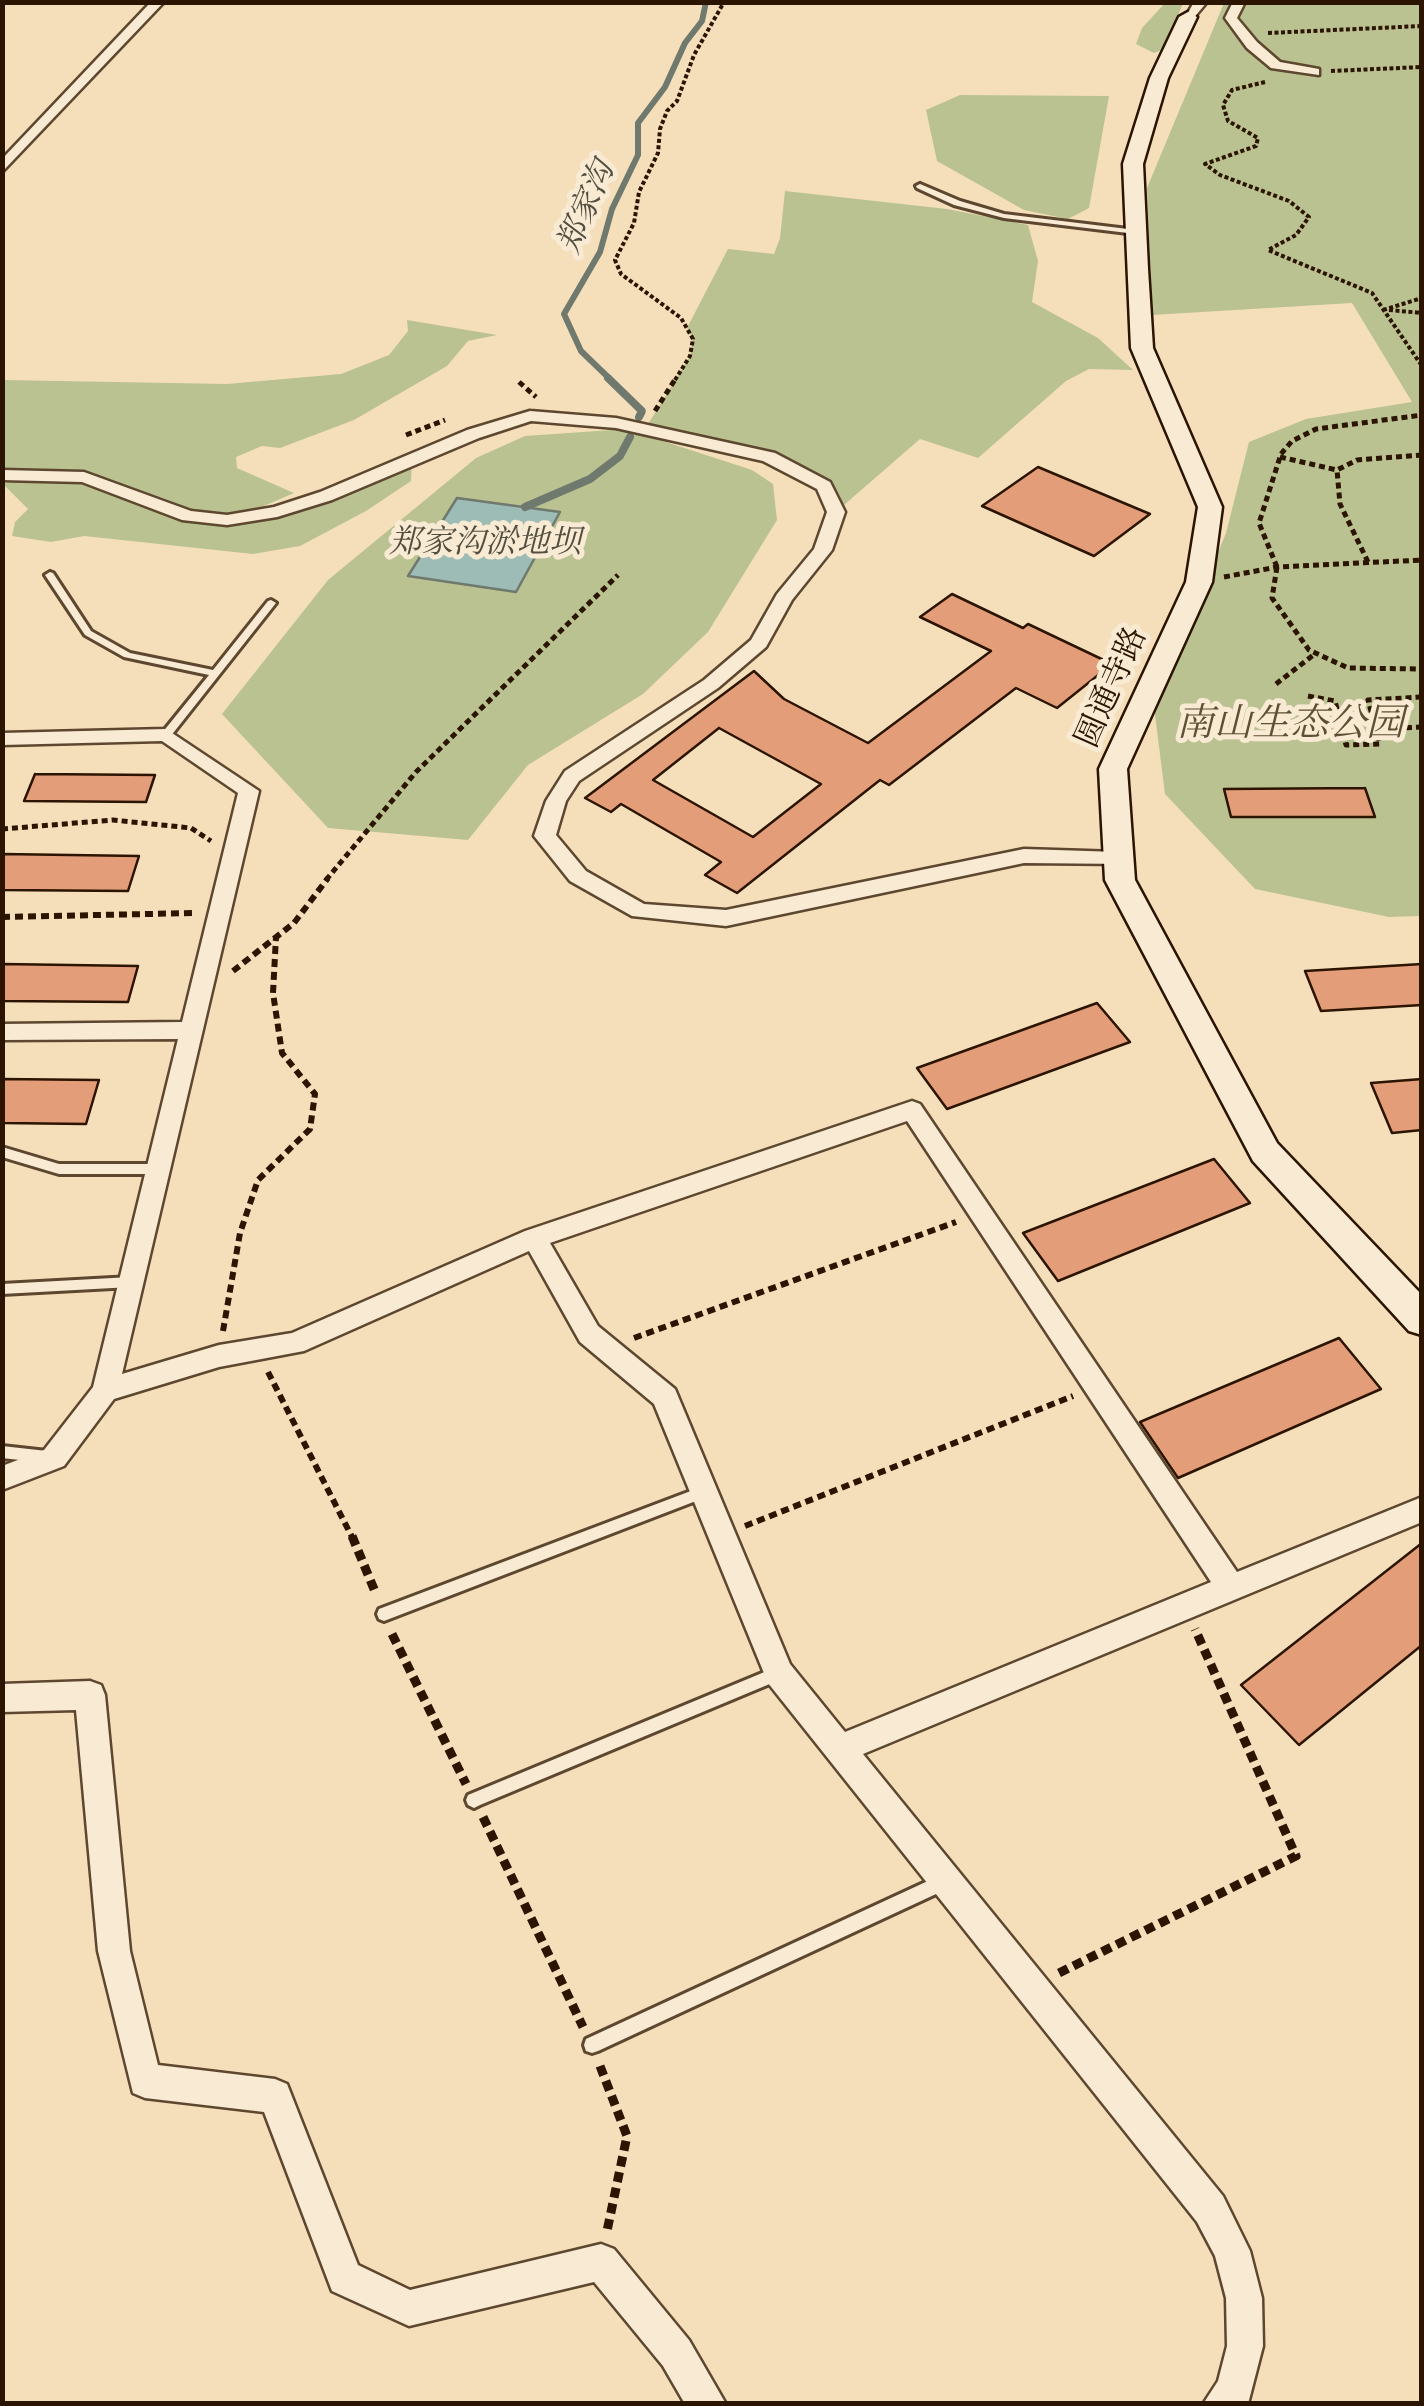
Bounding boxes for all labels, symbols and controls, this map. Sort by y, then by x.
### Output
water label: 郑家沟 [552,156,624,260]
water label: 郑家沟淤地坝 [389,525,581,563]
street label: 圆通寺路 [1069,622,1157,754]
park label: 南山生态公园 [1176,703,1404,749]

